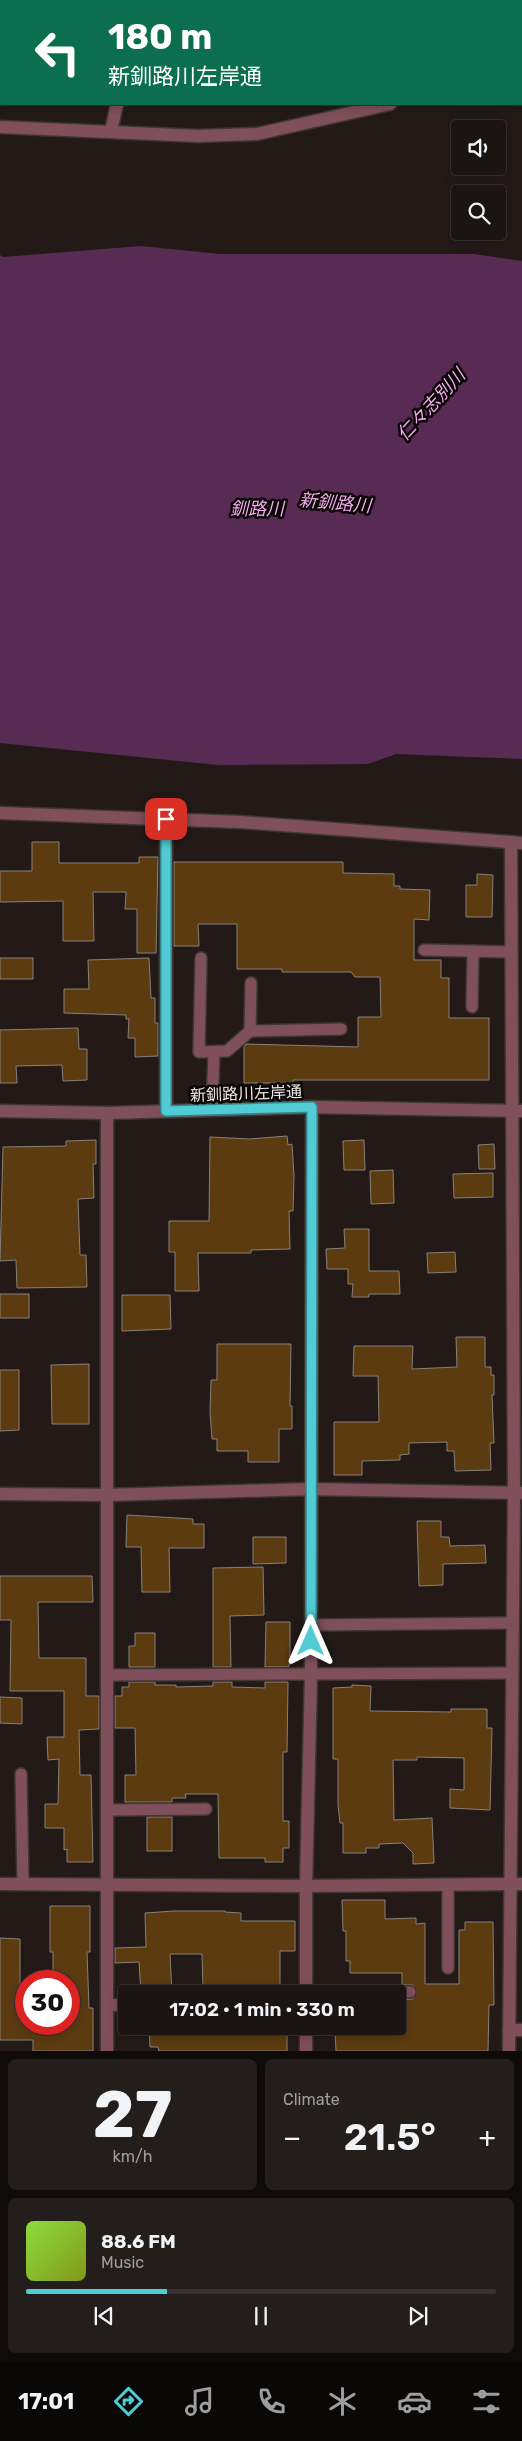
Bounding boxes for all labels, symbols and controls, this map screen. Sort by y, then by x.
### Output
text: 180 m [108,16,212,58]
icon: left [25,20,90,85]
text: 新釧路川左岸通 [108,63,262,90]
map controls [451,120,506,240]
button: sound [451,120,506,175]
button: search [451,185,506,240]
water label: 仁々志別川 [392,363,471,445]
water label: 新釧路川 [298,489,374,517]
water label: 釧路川 [230,498,286,520]
pin [145,798,187,840]
icon: arrive [152,805,180,833]
street label: 新釧路川左岸通 [190,1082,302,1105]
position arrow [284,1614,336,1666]
speed limit sign: 30 [15,1970,80,2035]
text: 17:02 · 1 min · 330 m [169,1998,355,2021]
text: 27 [93,2076,172,2153]
text: Climate [283,2090,340,2109]
text: 21.5° [344,2114,436,2160]
text: − [283,2121,301,2154]
text: + [479,2121,496,2154]
text: km/h [113,2147,152,2166]
text: 88.6 FM [101,2230,176,2253]
text: Music [101,2253,144,2272]
icon: previous [90,2302,118,2330]
icon: pause [247,2302,275,2330]
icon: next [404,2302,432,2330]
icon: directions [111,2384,146,2419]
icon: music [182,2384,217,2419]
icon: phone [254,2384,289,2419]
icon: climate [325,2384,360,2419]
icon: car [397,2384,432,2419]
icon: filters [469,2384,504,2419]
text: 17:01 [18,2388,74,2415]

